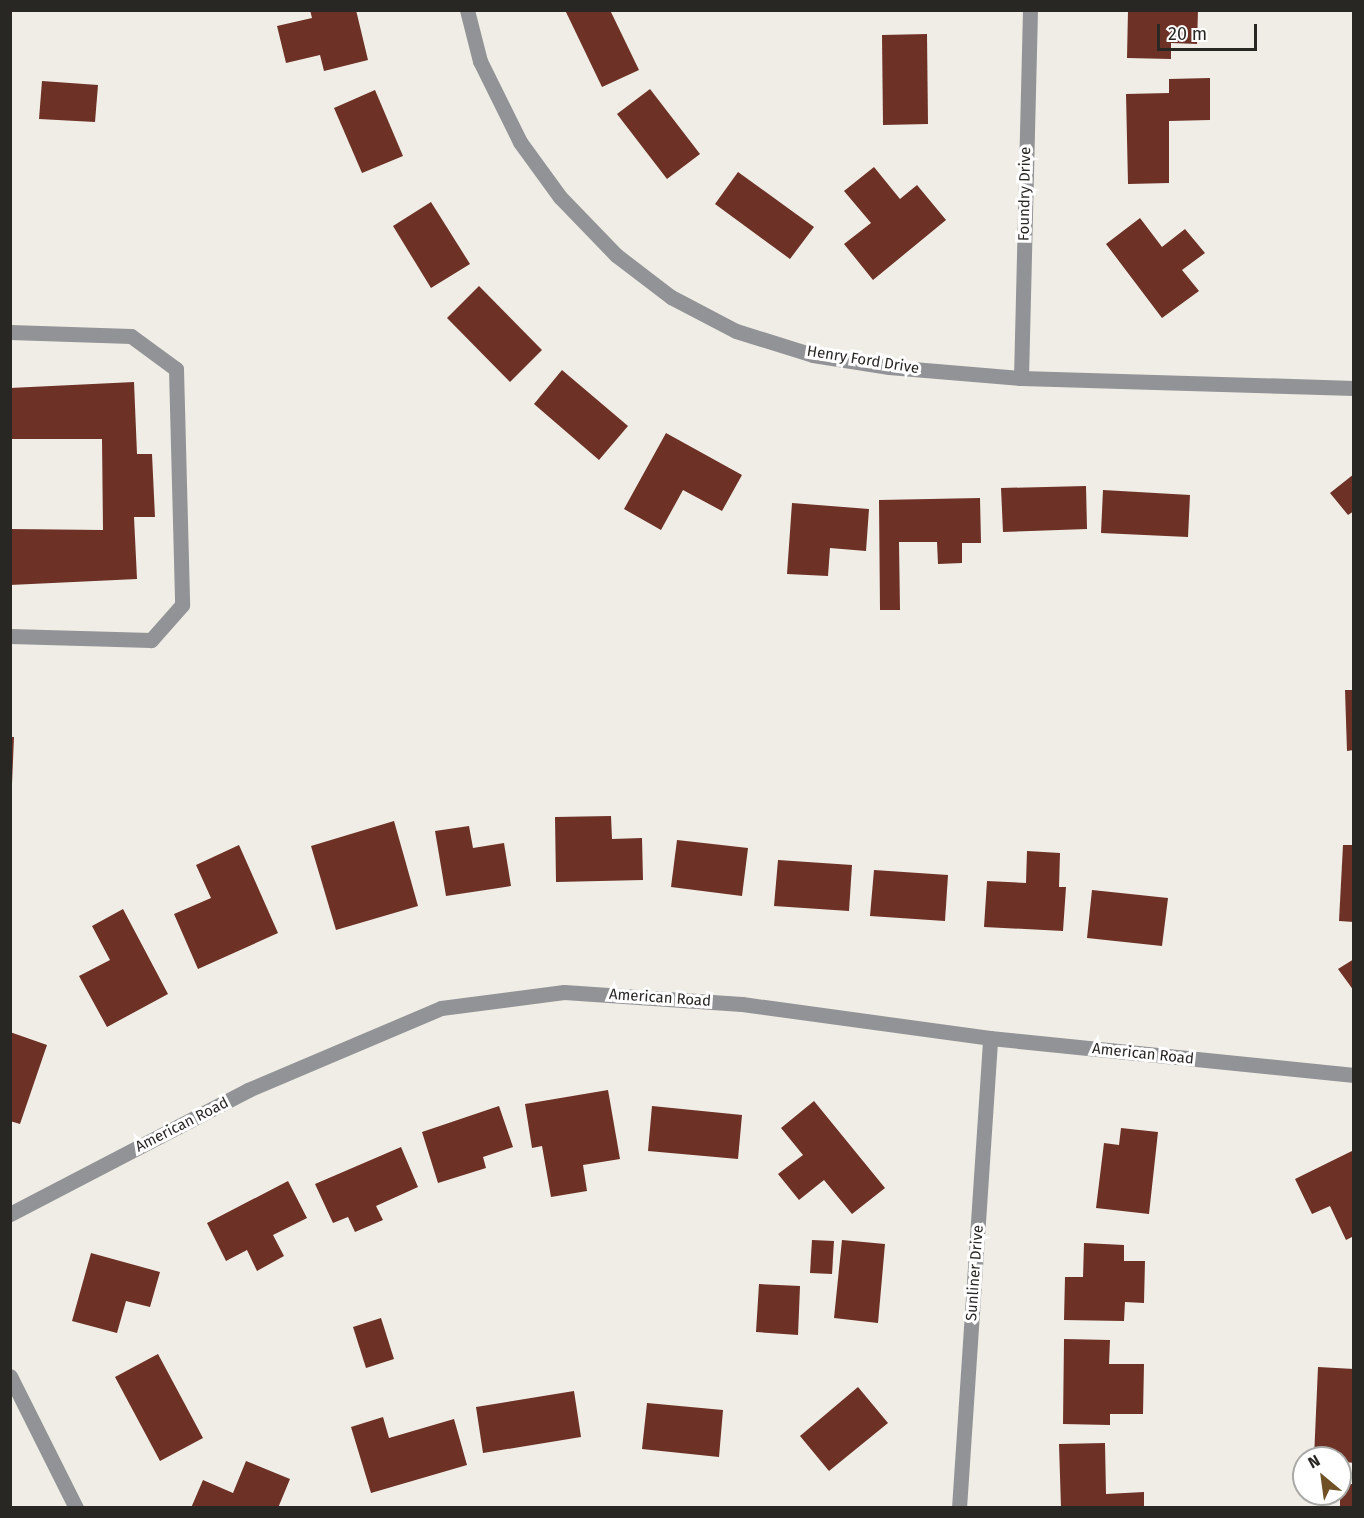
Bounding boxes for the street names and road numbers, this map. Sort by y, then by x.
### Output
street label: Foundry Drive [1015,147,1035,241]
street label: Henry Ford Drive [806,342,920,378]
street label: American Road [608,985,712,1011]
street label: American Road [1091,1040,1195,1068]
street label: American Road [132,1094,232,1156]
street label: Sunliner Drive [963,1224,987,1322]

